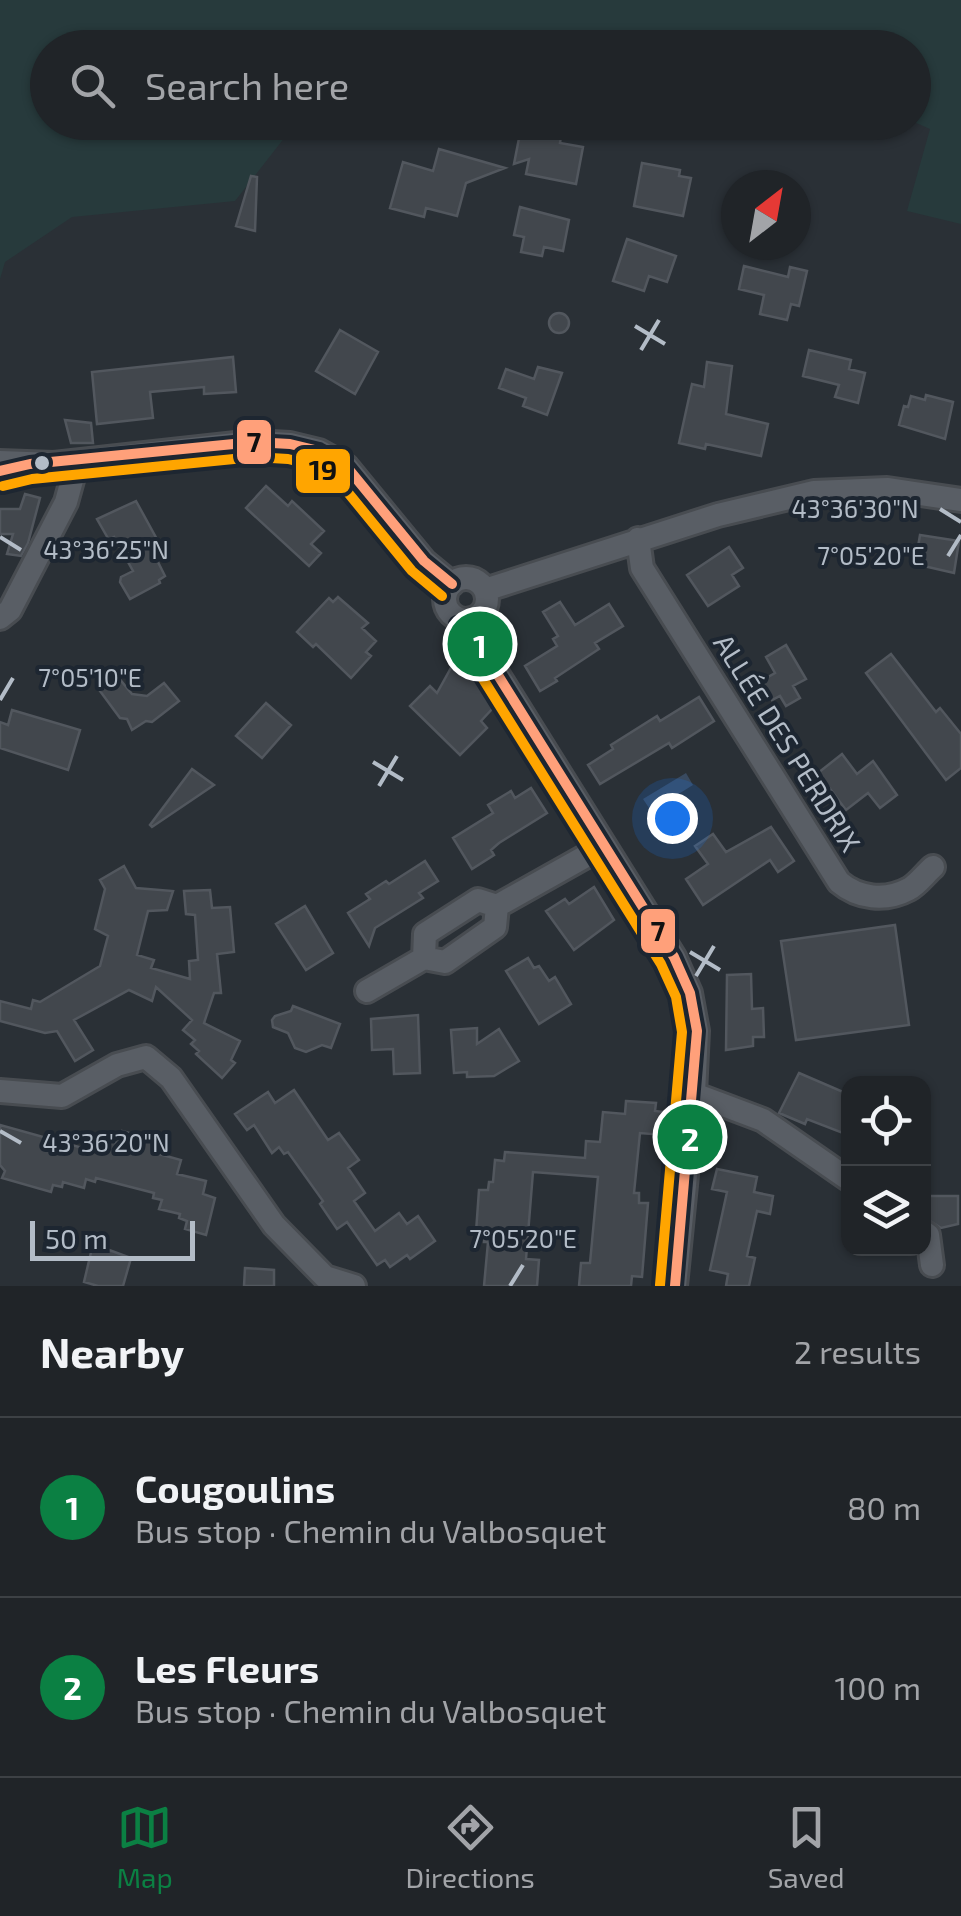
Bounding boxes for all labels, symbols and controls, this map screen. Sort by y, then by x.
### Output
search box [30,30,931,140]
icon: search [65,58,120,113]
text: Search here [145,62,349,108]
north arrow [721,170,811,260]
line badge: 7 [235,418,273,466]
text: 7 [247,424,262,458]
line badge: 19 [294,447,352,495]
text: 19 [309,452,337,486]
unlabelled marker [32,453,52,473]
text: 43°36'30"N [791,493,919,523]
text: 43°36'25"N [43,534,169,564]
text: 7°05'20"E [817,540,925,570]
pin: 1 [448,606,512,682]
street label: ALLÉE DES PERDRIX [707,628,868,857]
text: 7°05'10"E [38,662,142,692]
your location [647,793,698,844]
line badge: 7 [639,907,677,955]
text: 7 [651,913,666,947]
map controls [841,1076,931,1256]
button: locate [841,1076,931,1166]
pin: 2 [658,1100,722,1174]
text: 43°36'20"N [42,1127,170,1157]
button: layers [841,1166,931,1256]
scale bar [30,1216,195,1260]
text: 50 m [45,1221,108,1255]
text: 7°05'20"E [469,1223,577,1253]
text: Nearby [40,1326,184,1376]
text: 2 results [794,1332,921,1370]
text: Cougoulins [135,1465,335,1511]
text: 1 [66,1488,79,1526]
text: 80 m [847,1488,921,1526]
text: Bus stop · Chemin du Valbosquet [135,1511,606,1549]
text: Les Fleurs [135,1645,319,1691]
text: 2 [63,1668,82,1706]
text: 100 m [835,1668,921,1706]
text: Bus stop · Chemin du Valbosquet [135,1691,606,1729]
tab: Map [116,1800,173,1894]
tab: Directions [406,1800,535,1894]
tab: Saved [768,1800,845,1894]

